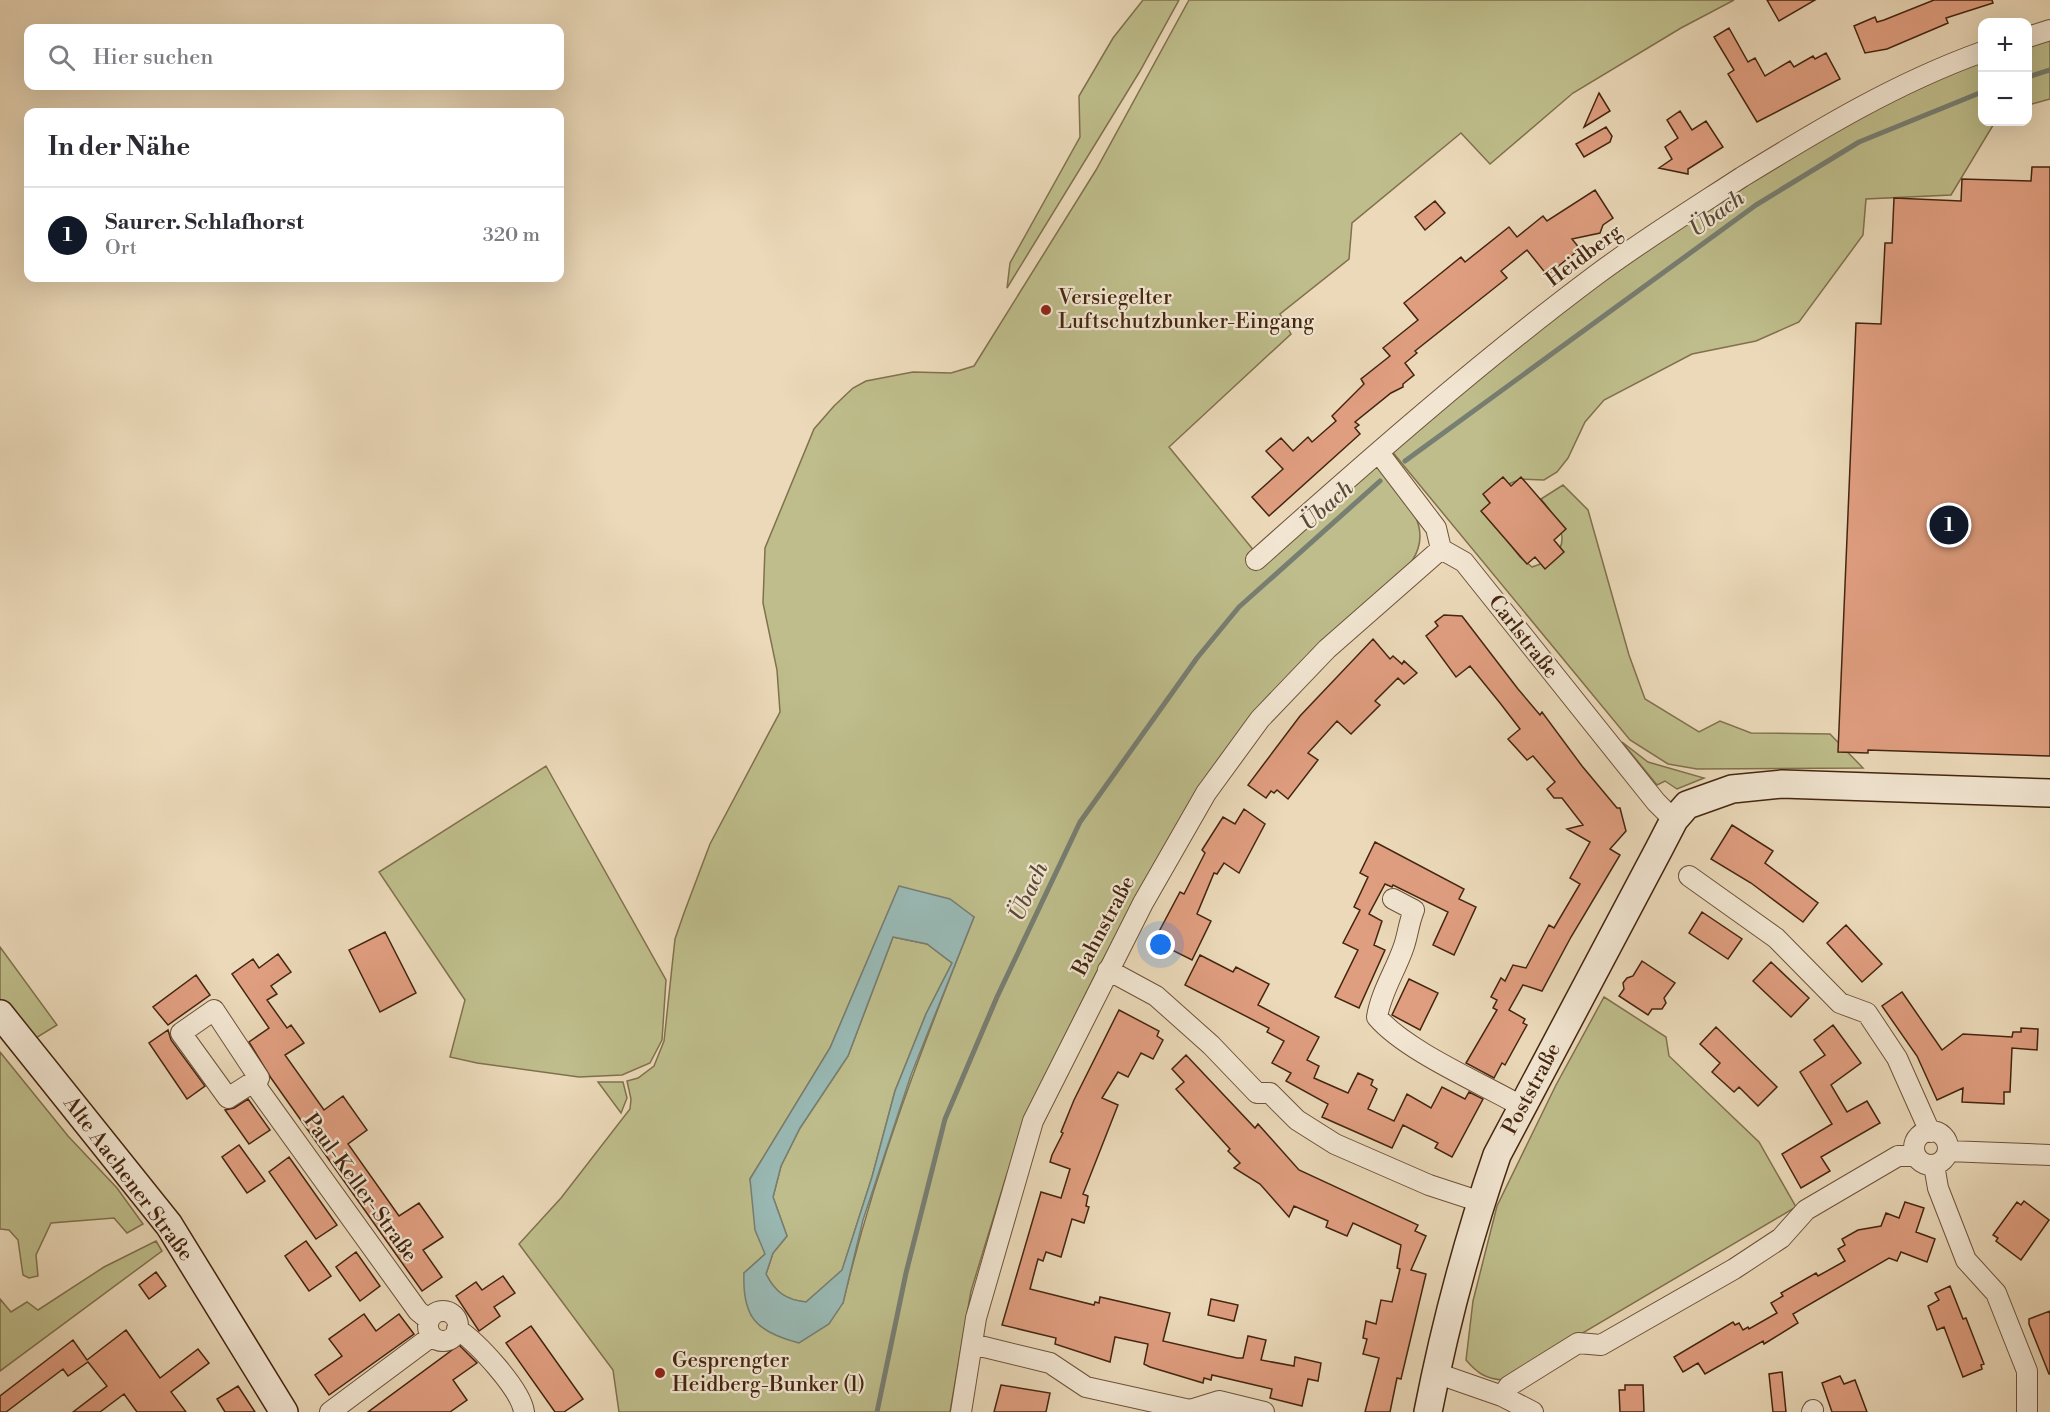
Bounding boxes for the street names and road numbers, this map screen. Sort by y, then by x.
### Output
street label: Heidberg [1541,219,1627,293]
street label: Carlstraße [1482,590,1564,684]
street label: Bahnstraße [1066,872,1141,981]
street label: Poststraße [1497,1039,1567,1139]
street label: Alte Aachener Straße [57,1091,199,1267]
street label: Paul-Keller-Straße [297,1109,423,1267]

